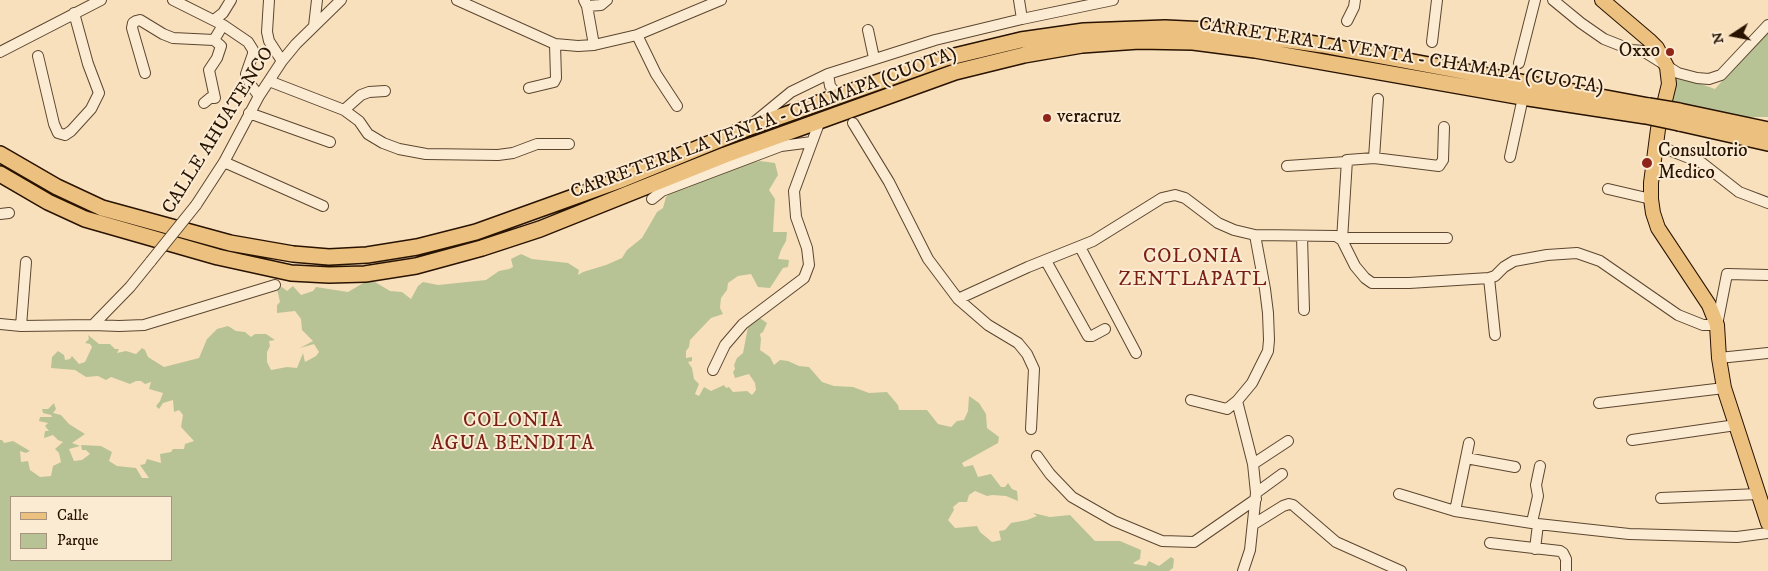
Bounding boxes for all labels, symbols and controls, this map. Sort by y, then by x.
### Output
north arrow [1708,10,1758,60]
street label: CARRETERA LA VENTA - CHAMAPA (CUOTA) [1197,14,1605,100]
text: N [1708,31,1728,45]
place label: Oxxo [1619,41,1660,63]
street label: CALLE AHUATENCO [158,43,280,219]
street label: CARRETERA LA VENTA - CHAMAPA (CUOTA) [568,43,960,205]
marker: Oxxo [1664,46,1676,58]
place label: veracruz [1057,107,1121,129]
marker: veracruz [1041,112,1053,124]
place label: Consultorio Medico [1658,141,1747,185]
marker: Consultorio Medico [1640,156,1654,170]
district label: COLONIA ZENTLAPATL [1117,246,1269,293]
district label: COLONIA AGUA BENDITA [429,410,597,457]
legend [10,496,172,561]
text: Calle [57,506,89,525]
text: Parque [57,531,98,550]

